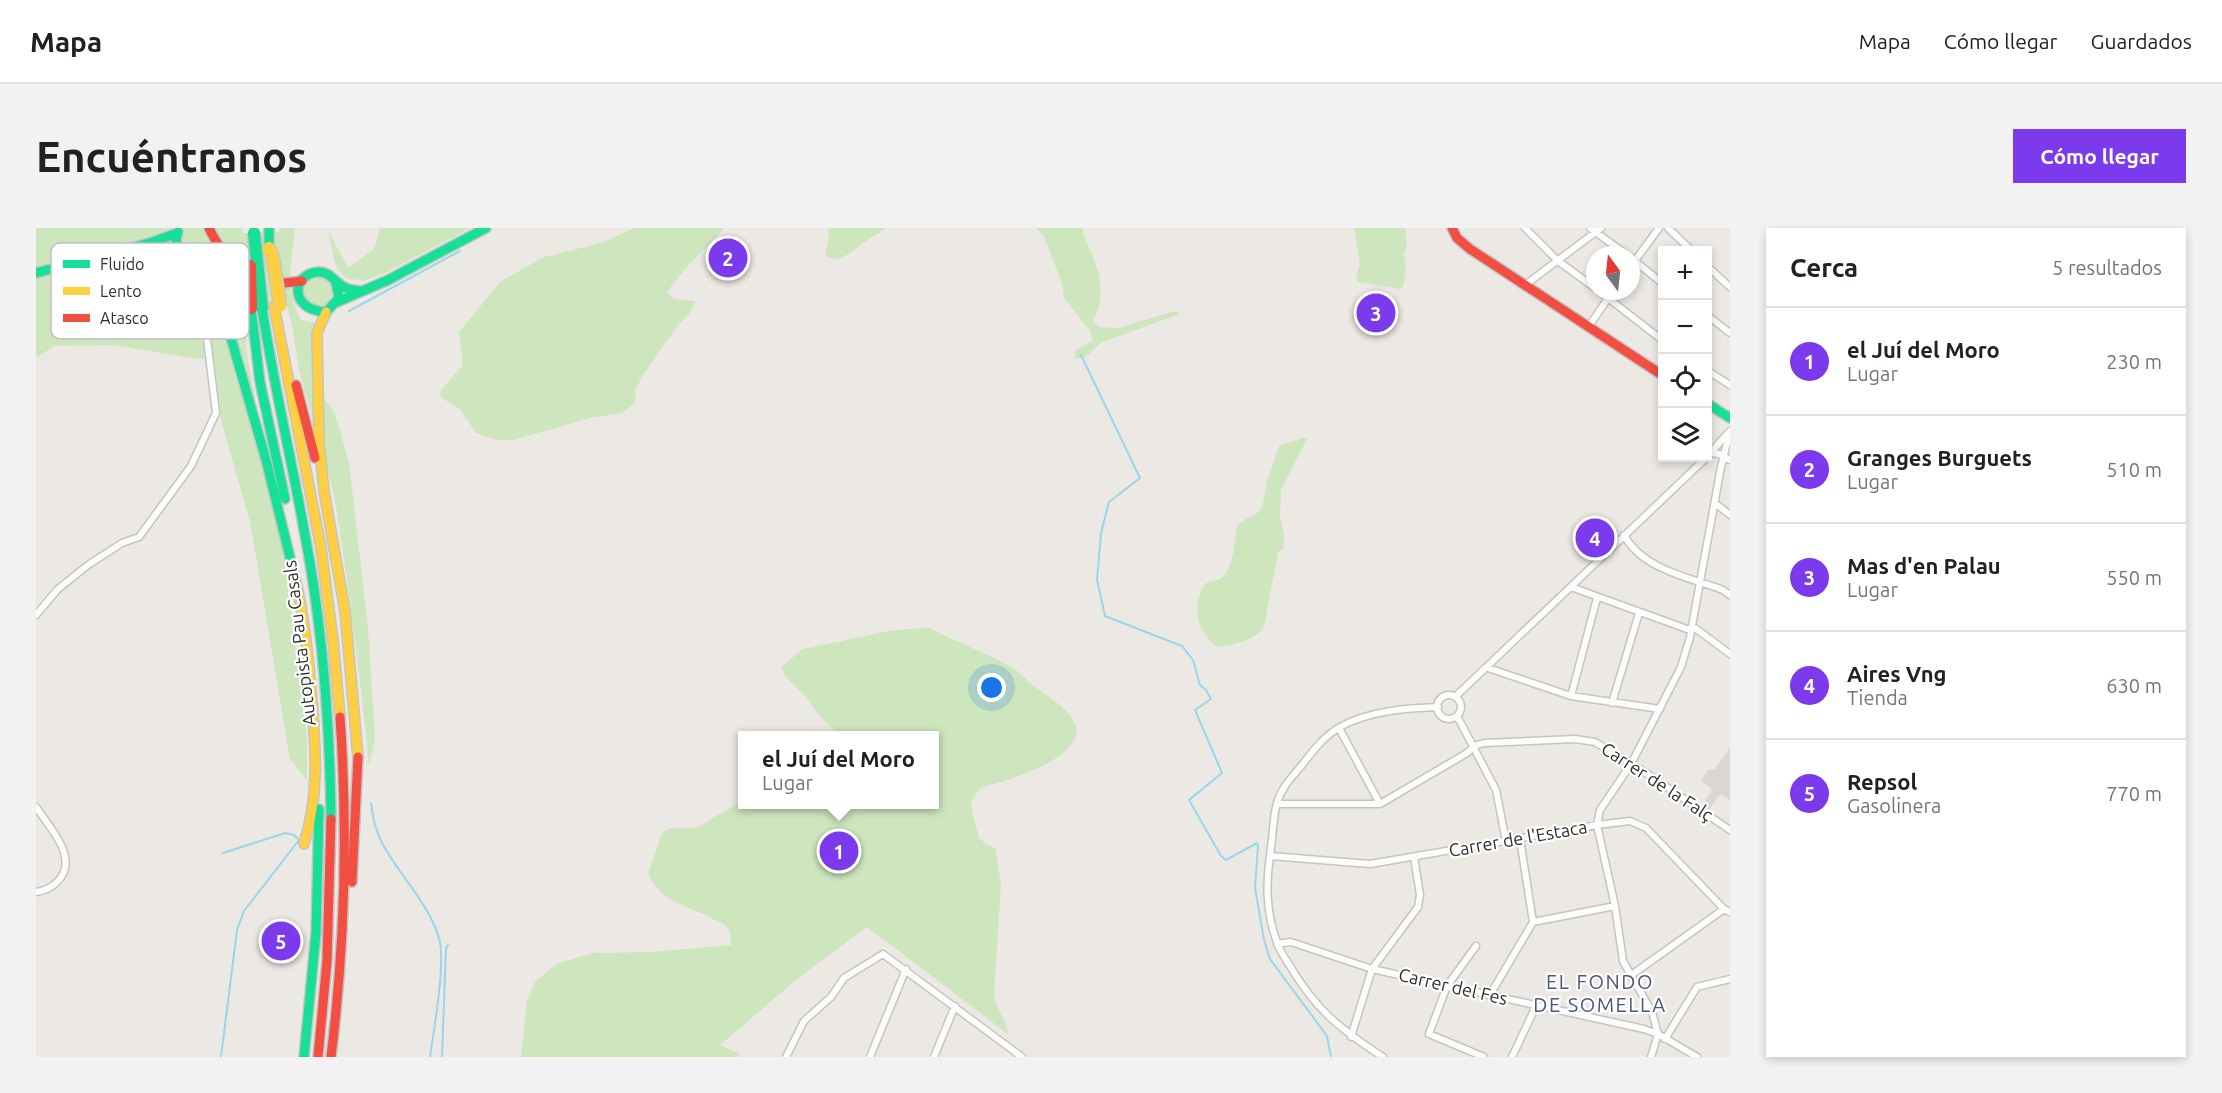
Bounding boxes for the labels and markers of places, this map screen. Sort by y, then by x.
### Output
pin: 2 [708,236,748,280]
pin: 3 [1356,290,1396,335]
pin: 4 [1576,516,1614,560]
pin: 1 [820,828,858,874]
pin: 5 [262,918,300,964]

